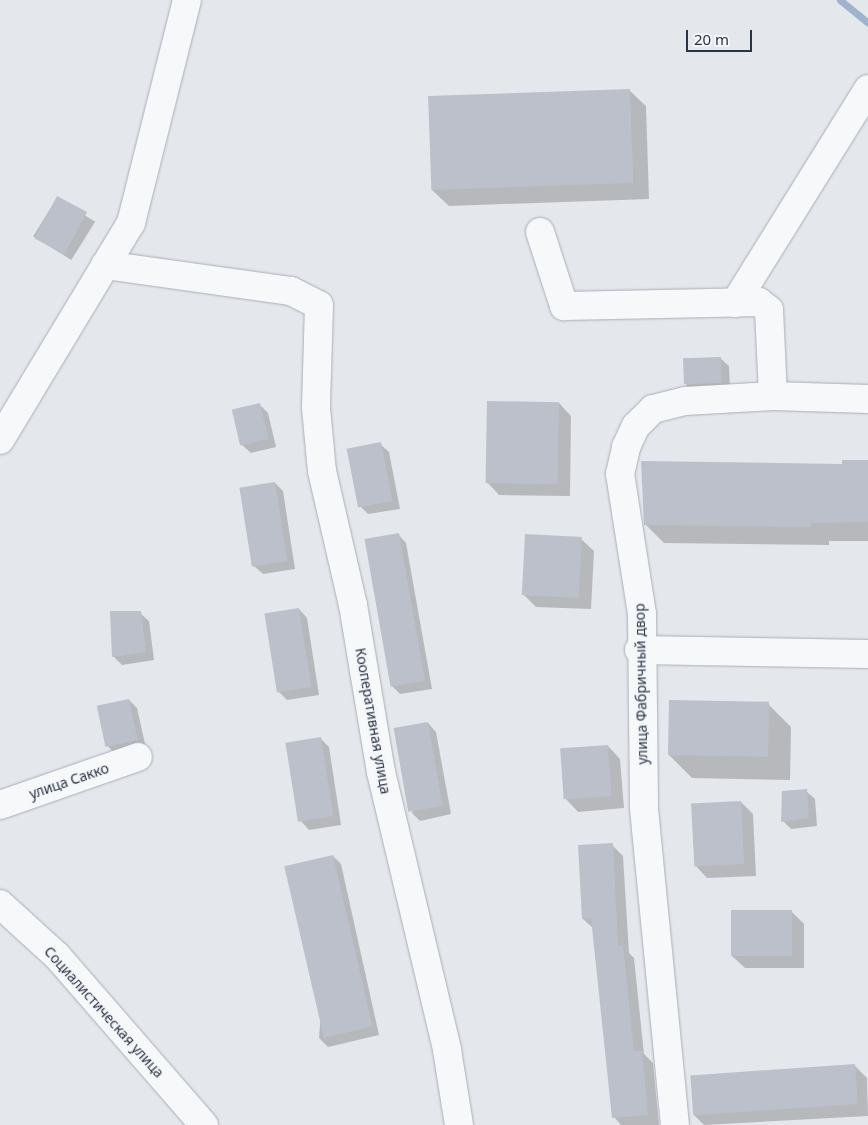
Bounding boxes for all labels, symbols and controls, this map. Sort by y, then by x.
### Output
scale bar [688,20,754,52]
text: 20 m [694,29,729,49]
street label: улица Фабричный двор [631,603,651,765]
street label: Кооперативная улица [352,646,394,796]
street label: улица Сакко [27,760,111,802]
street label: Социалистическая улица [41,943,167,1081]

